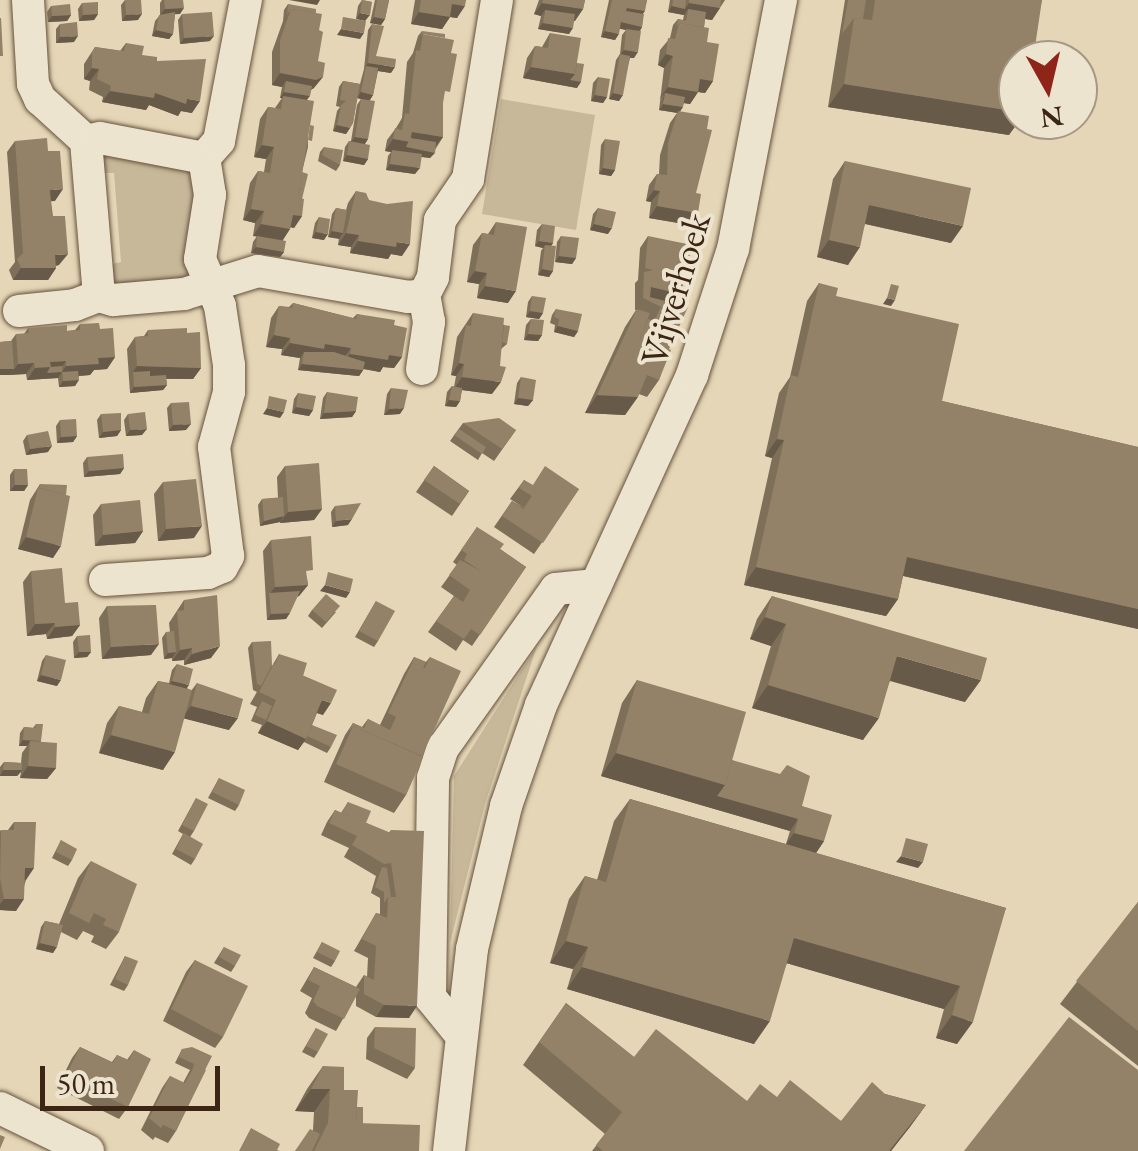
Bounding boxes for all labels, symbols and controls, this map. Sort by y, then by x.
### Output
north arrow [998,40,1098,140]
text: N [1038,98,1066,137]
street label: Vijverhoek [630,207,720,371]
scale bar [45,1046,225,1108]
text: 50 m [57,1064,115,1103]

